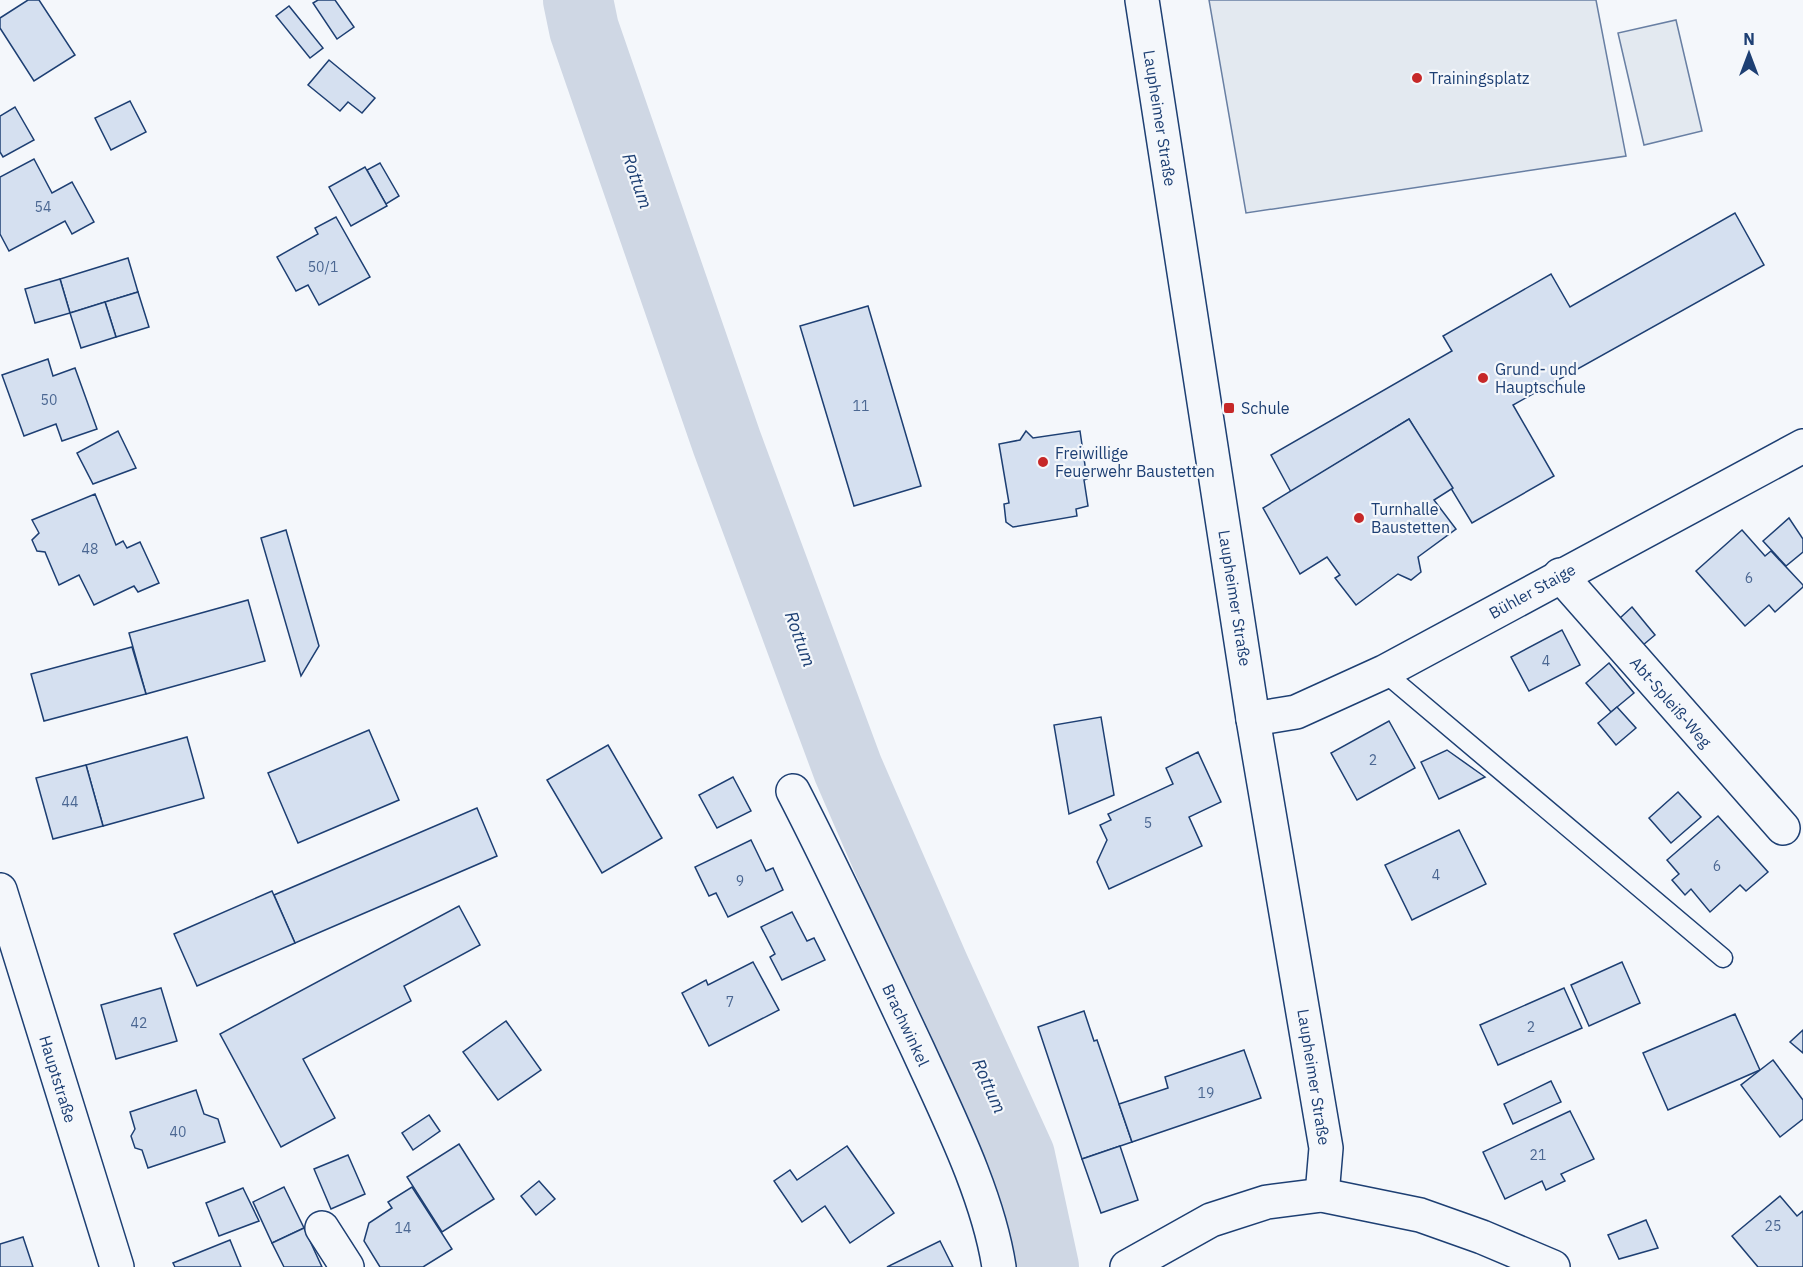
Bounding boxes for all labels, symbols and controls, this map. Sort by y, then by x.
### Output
north arrow [1719,24,1779,84]
text: N [1743,29,1755,49]
street label: Laupheimer Straße [1139,49,1181,188]
place label: Trainingsplatz [1429,68,1529,88]
marker: Trainingsplatz [1410,71,1424,85]
water label: Rottum [617,150,658,212]
house number: 54 [35,198,51,216]
house number: 50/1 [308,258,338,276]
place label: Grund- und Hauptschule [1495,359,1586,397]
marker: Grund- und Hauptschule [1476,371,1490,385]
house number: 50 [41,391,57,409]
house number: 11 [853,397,869,415]
place label: Schule [1241,398,1290,418]
marker: Schule [1222,401,1236,415]
place label: Freiwillige Feuerwehr Baustetten [1055,443,1215,481]
marker: Freiwillige Feuerwehr Baustetten [1036,455,1050,469]
place label: Turnhalle Baustetten [1371,499,1450,537]
marker: Turnhalle Baustetten [1352,511,1366,525]
street label: Laupheimer Straße [1214,529,1256,668]
house number: 48 [82,540,98,558]
street label: Bühler Staige [1485,559,1579,623]
house number: 6 [1745,569,1753,587]
water label: Rottum [780,608,821,670]
house number: 4 [1542,652,1550,670]
street label: Abt-Spleiß-Weg [1626,652,1716,752]
house number: 2 [1369,751,1377,769]
house number: 44 [62,793,78,811]
house number: 5 [1144,814,1152,832]
house number: 6 [1713,857,1721,875]
house number: 4 [1432,866,1440,884]
house number: 9 [736,872,744,890]
street label: Brachwinkel [878,981,934,1069]
house number: 7 [726,993,734,1011]
street label: Laupheimer Straße [1293,1008,1335,1147]
house number: 42 [131,1014,147,1032]
house number: 2 [1527,1018,1535,1036]
street label: Hauptstraße [35,1033,81,1125]
water label: Rottum [967,1055,1012,1117]
house number: 19 [1198,1084,1214,1102]
house number: 40 [170,1123,186,1141]
house number: 21 [1530,1146,1546,1164]
house number: 25 [1765,1217,1781,1235]
house number: 14 [395,1219,411,1237]

